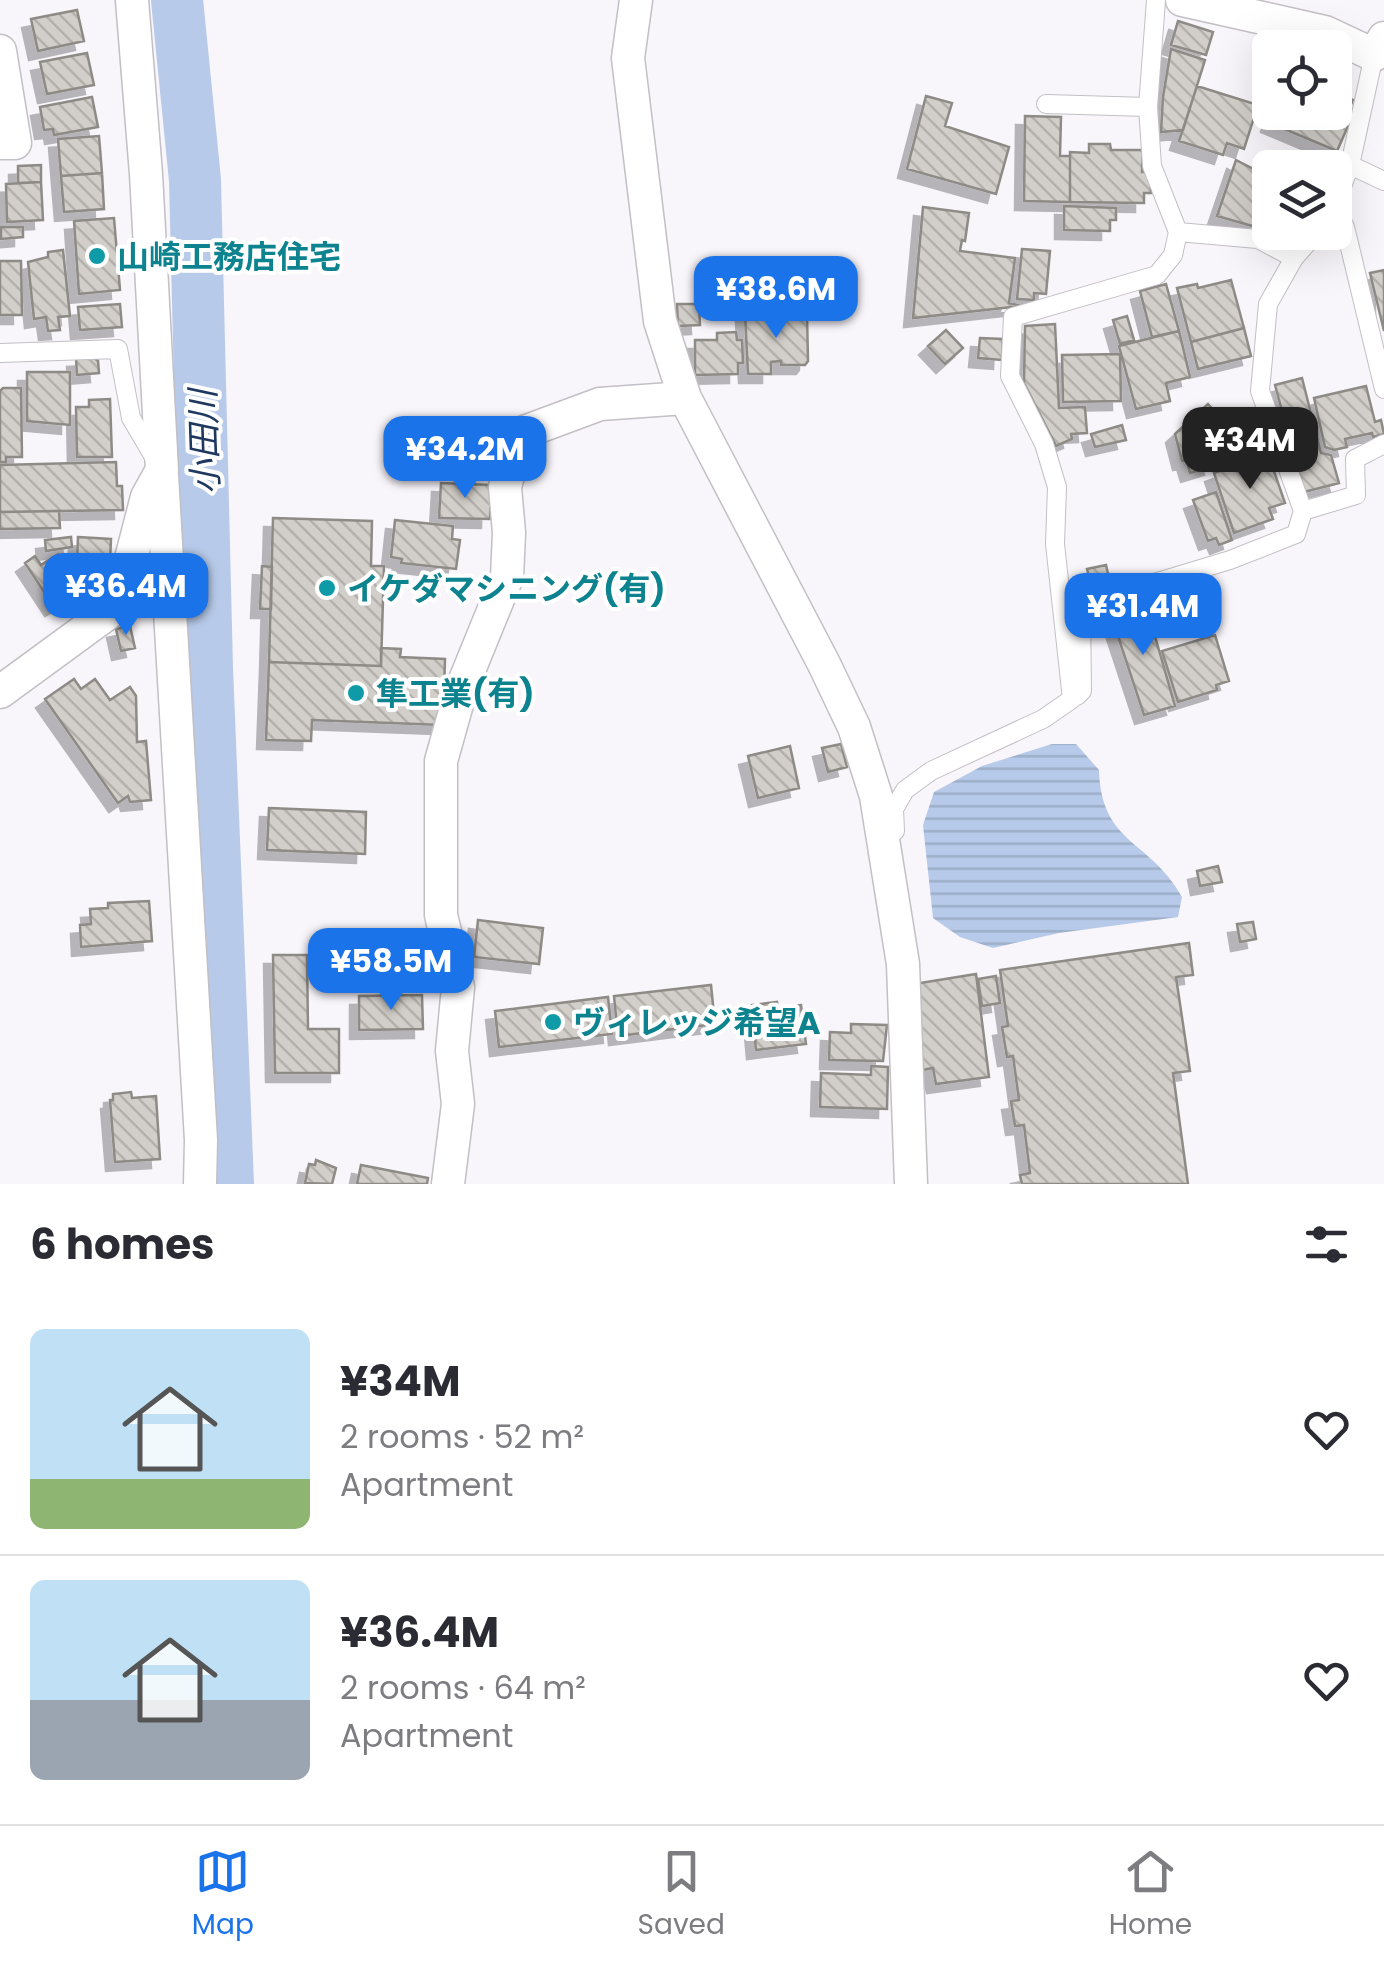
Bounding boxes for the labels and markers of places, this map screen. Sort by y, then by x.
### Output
place label: 山崎工務店住宅 [117,234,341,279]
marker: 山崎工務店住宅 [86,245,108,267]
pin: ¥38.6M [695,256,857,341]
pin: ¥34M [1191,407,1309,492]
pin: ¥34.2M [384,416,546,501]
pin: ¥36.4M [45,553,207,638]
place label: イケダマシニング(有) [347,566,666,611]
pin: ¥31.4M [1062,573,1224,658]
marker: イケダマシニング(有) [316,577,338,599]
place label: 隼工業(有) [376,671,535,716]
marker: 隼工業(有) [345,682,367,704]
pin: ¥58.5M [310,928,472,1013]
place label: ヴィレッジ希望A [573,1000,821,1045]
marker: ヴィレッジ希望A [542,1011,564,1033]

